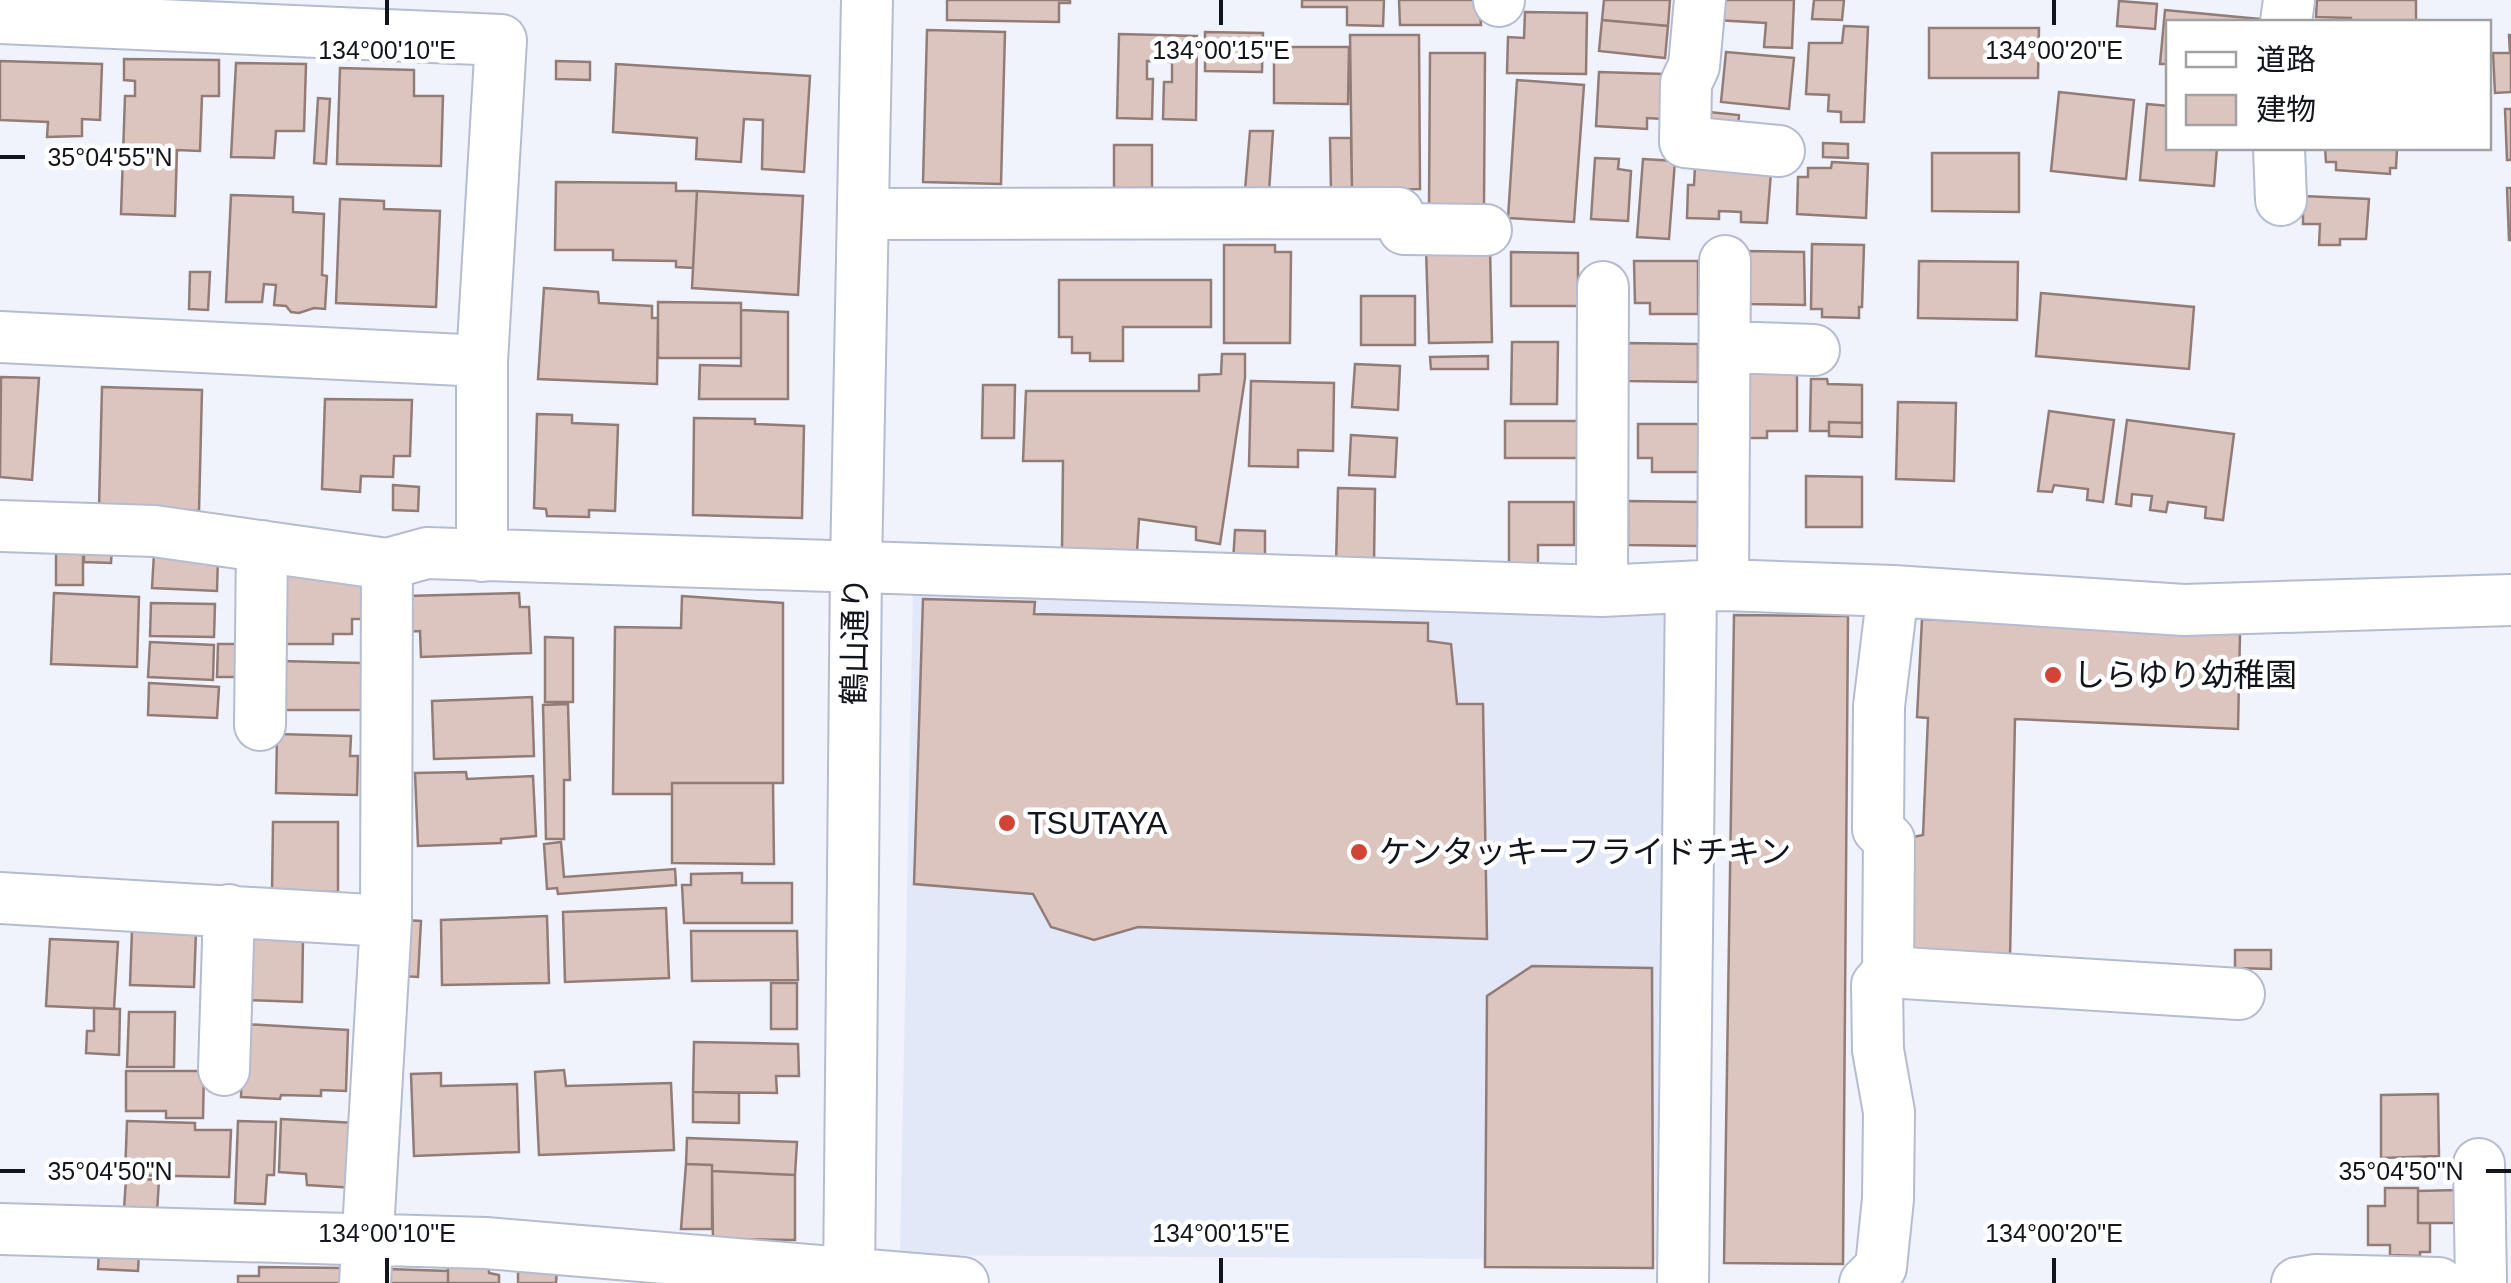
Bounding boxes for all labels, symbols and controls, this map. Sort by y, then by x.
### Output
legend [2166,20,2491,150]
text: 134°00'10"E [318,36,456,64]
text: 134°00'15"E [1152,36,1290,64]
text: 134°00'20"E [1985,36,2123,64]
text: 道路 [2256,43,2316,76]
text: 建物 [2256,93,2316,126]
text: 35°04'55"N [47,143,173,171]
street label: 鶴山通り [836,577,874,705]
place label: しらゆり幼稚園 [2073,657,2297,693]
marker: しらゆり幼稚園 [2042,664,2064,686]
place label: TSUTAYA [1027,805,1168,841]
marker: TSUTAYA [996,812,1018,834]
place label: ケンタッキーフライドチキン [1379,834,1791,870]
marker: ケンタッキーフライドチキン [1348,841,1370,863]
text: 35°04'50"N [47,1157,173,1185]
text: 35°04'50"N [2338,1157,2464,1185]
text: 134°00'10"E [318,1219,456,1247]
text: 134°00'15"E [1152,1219,1290,1247]
text: 134°00'20"E [1985,1219,2123,1247]

